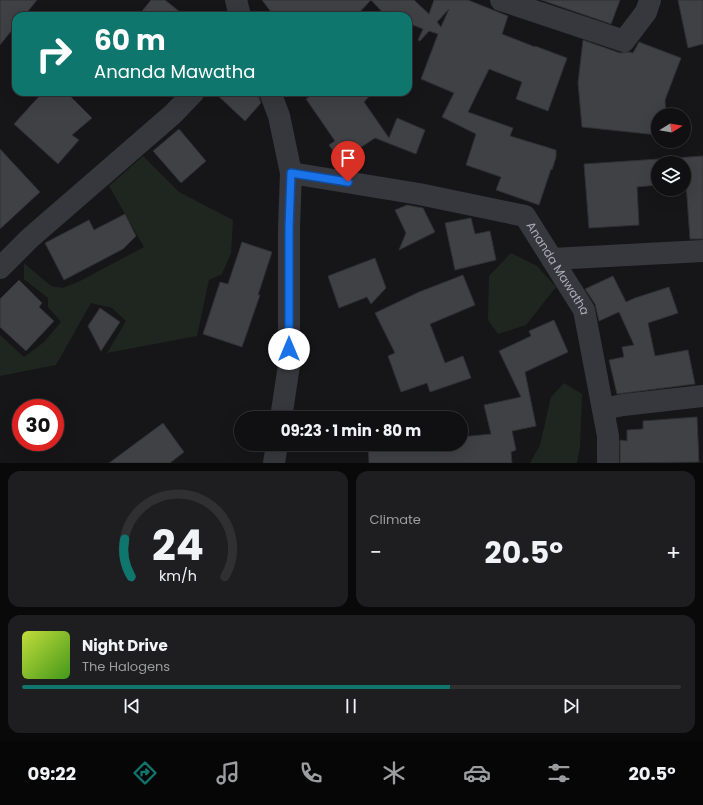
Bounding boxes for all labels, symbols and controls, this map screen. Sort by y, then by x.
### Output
text: 60 m [94,21,166,60]
icon: right [28,28,80,80]
text: Ananda Mawatha [94,59,255,84]
north arrow [651,108,691,148]
map controls [651,108,691,196]
pin [331,141,365,182]
icon: arrive [337,147,359,169]
button: layers [651,156,691,196]
street label: Ananda Mawatha [523,218,594,316]
position arrow [268,328,310,370]
speed limit sign: 30 [12,399,64,451]
text: 09:23 · 1 min · 80 m [281,420,421,441]
text: Climate [370,510,421,529]
text: 24 [152,516,204,575]
text: 20.5° [485,531,563,574]
text: − [370,537,382,568]
text: + [666,537,681,568]
text: km/h [159,566,197,586]
text: Night Drive [82,635,168,656]
text: The Halogens [82,657,170,676]
icon: previous [121,695,143,717]
icon: pause [340,695,362,717]
icon: next [560,695,582,717]
icon: directions [131,759,159,787]
icon: music [214,759,242,787]
icon: phone [297,759,325,787]
icon: climate [380,759,408,787]
icon: car [463,759,491,787]
icon: filters [545,759,573,787]
text: 09:22 [27,761,76,786]
text: 20.5° [628,761,676,786]

